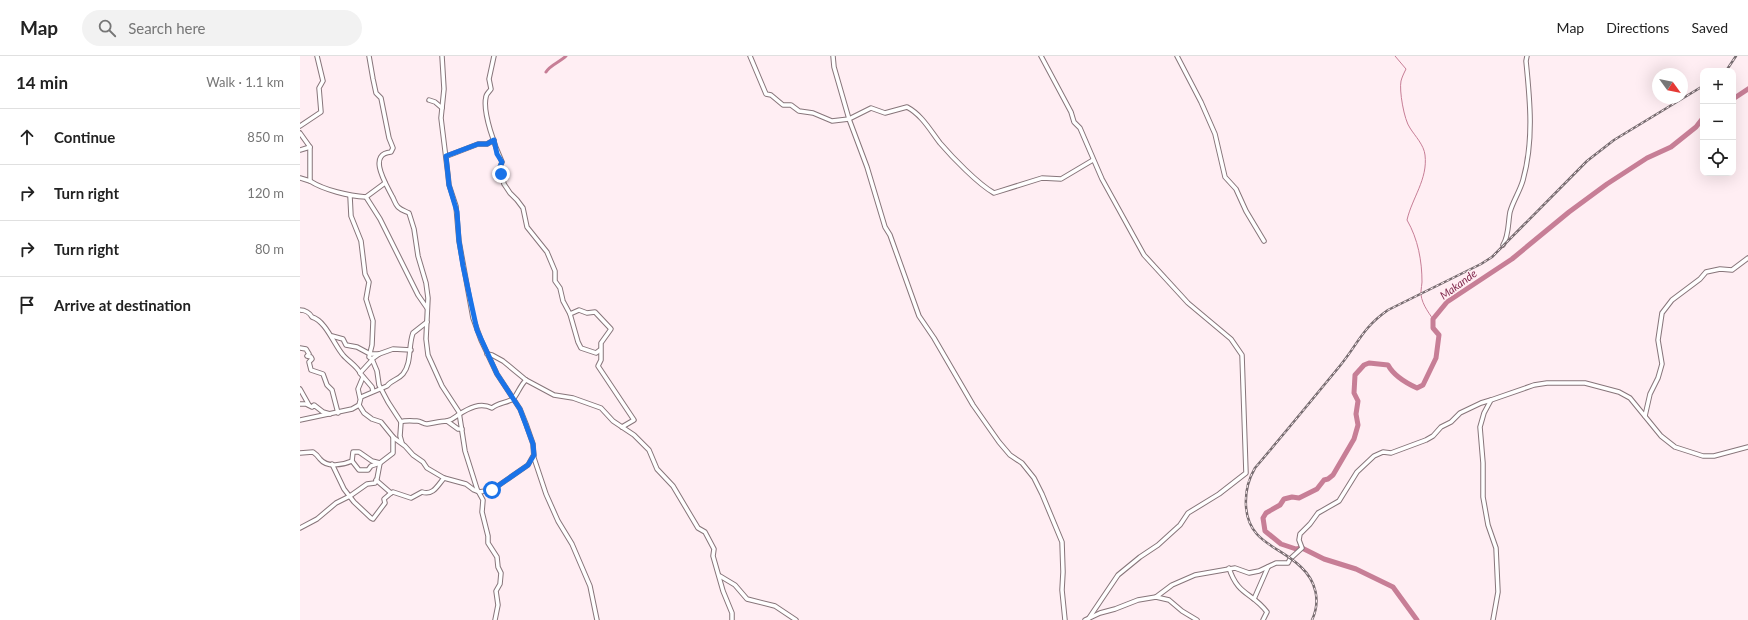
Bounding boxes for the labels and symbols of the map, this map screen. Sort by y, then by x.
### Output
north arrow [1652,68,1688,104]
route end [492,165,510,183]
water label: Makande [1437,266,1479,302]
route start [483,481,501,499]

